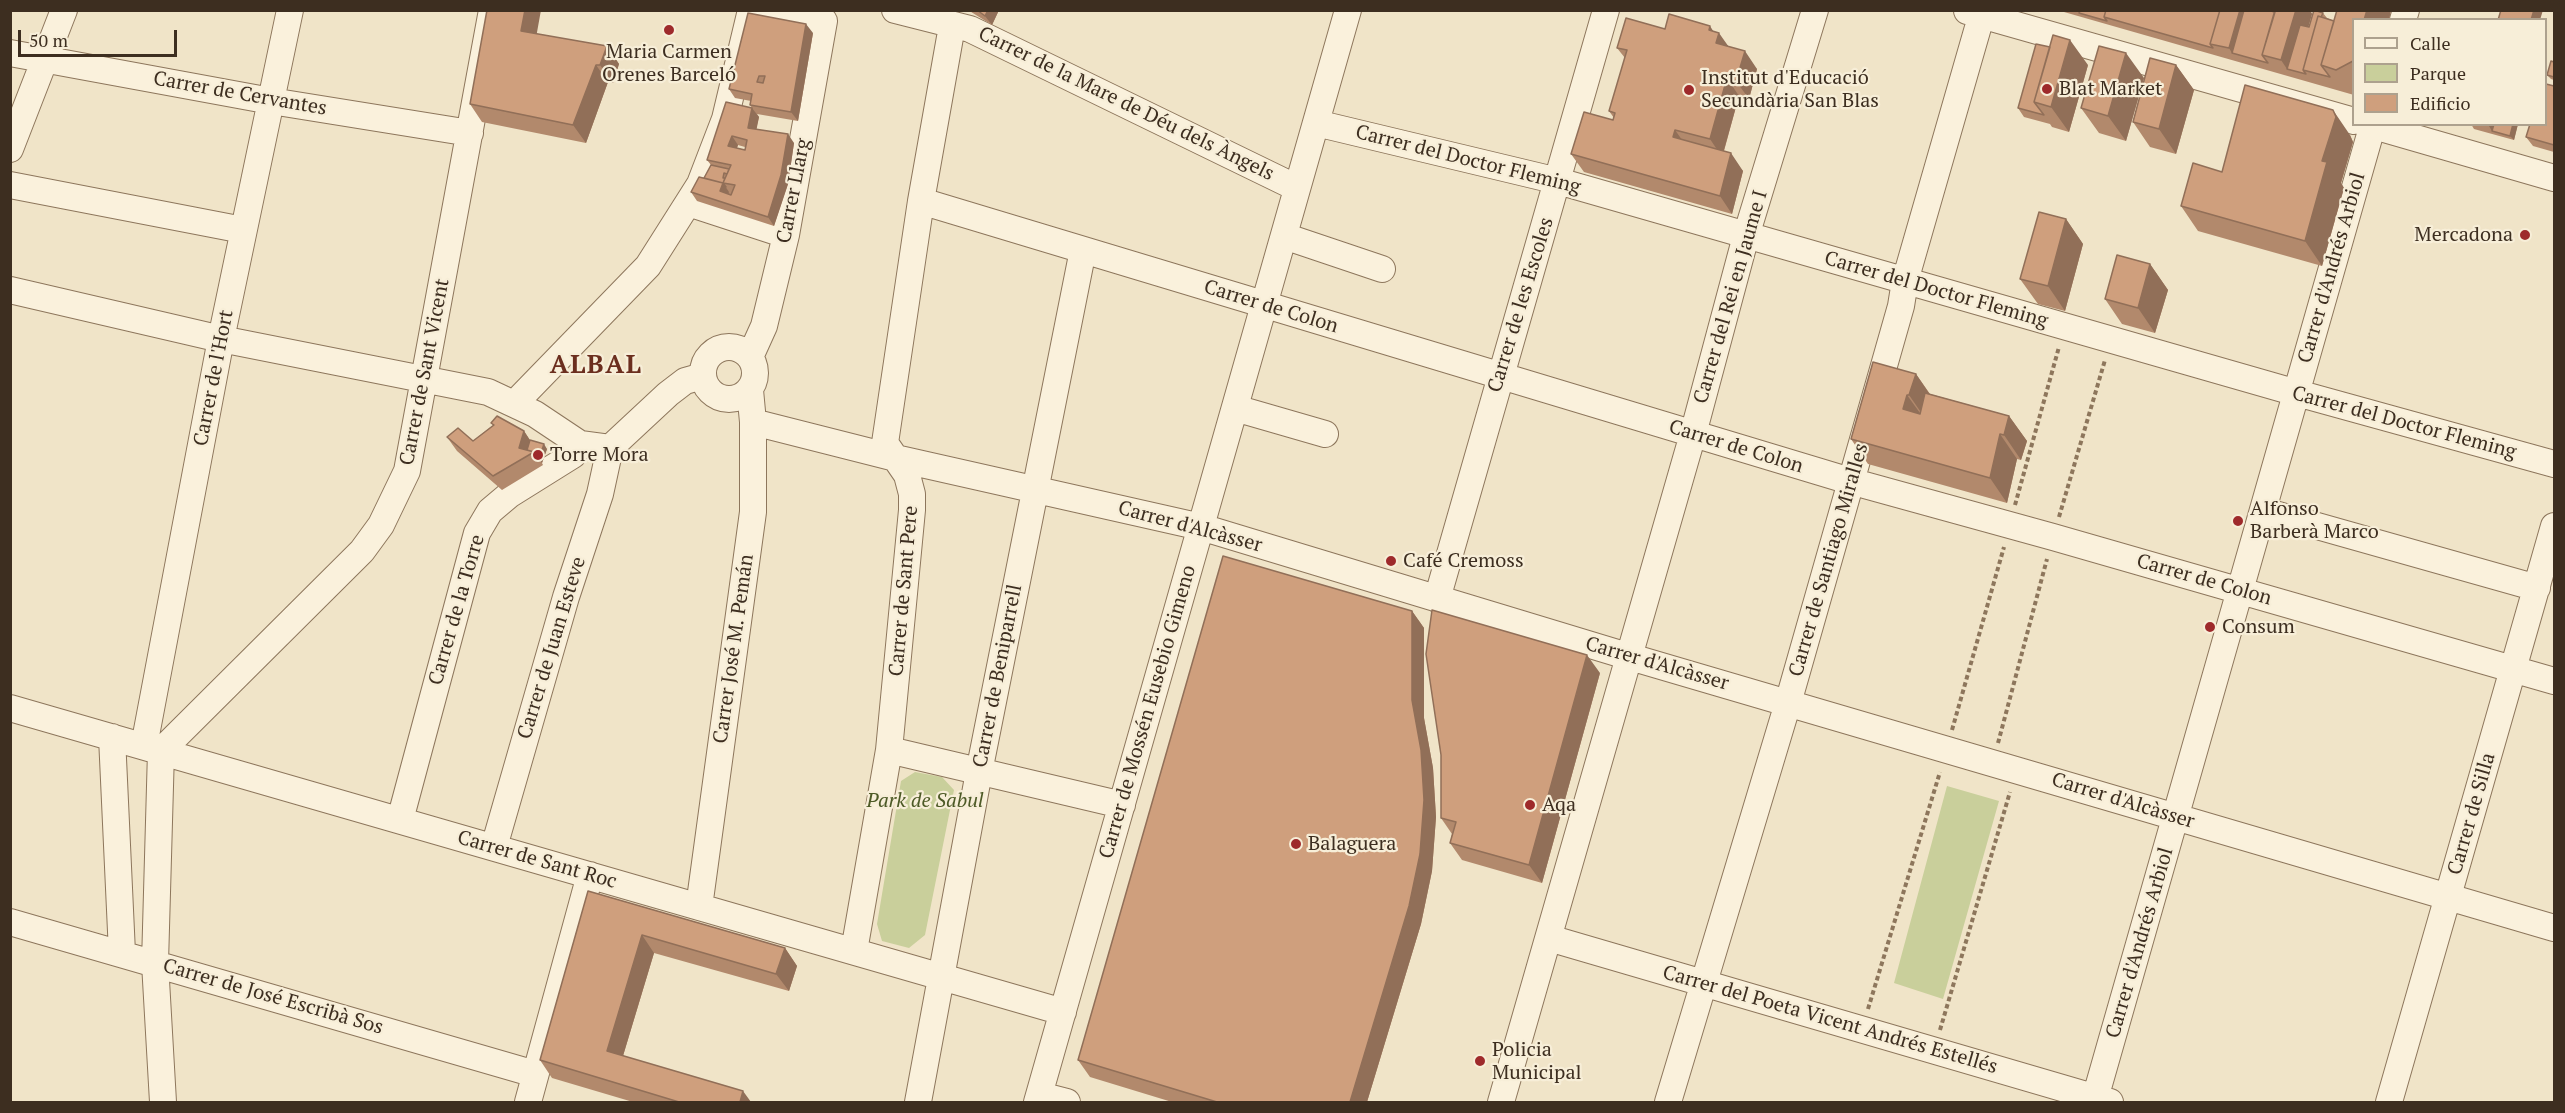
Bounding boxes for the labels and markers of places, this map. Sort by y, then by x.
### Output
marker: Maria Carmen Orenes Barceló [662,23,676,37]
place label: Maria Carmen Orenes Barceló [602,40,736,87]
place label: Institut d'Educació Secundària San Blas [1701,66,1879,113]
place label: Blat Market [2059,77,2162,101]
marker: Blat Market [2040,82,2054,96]
marker: Institut d'Educació Secundària San Blas [1682,83,1696,97]
place label: Mercadona [2414,223,2513,247]
marker: Mercadona [2518,228,2532,242]
place label: Torre Mora [550,443,649,467]
marker: Torre Mora [531,448,545,462]
place label: Alfonso Barberà Marco [2250,497,2379,544]
marker: Alfonso Barberà Marco [2231,514,2245,528]
place label: Café Cremoss [1403,549,1524,573]
marker: Café Cremoss [1384,554,1398,568]
place label: Consum [2222,615,2295,639]
marker: Consum [2203,620,2217,634]
place label: Aqa [1542,793,1576,817]
marker: Aqa [1523,798,1537,812]
place label: Balaguera [1308,832,1396,856]
marker: Balaguera [1289,837,1303,851]
place label: Policia Municipal [1492,1038,1581,1085]
marker: Policia Municipal [1473,1054,1487,1068]

